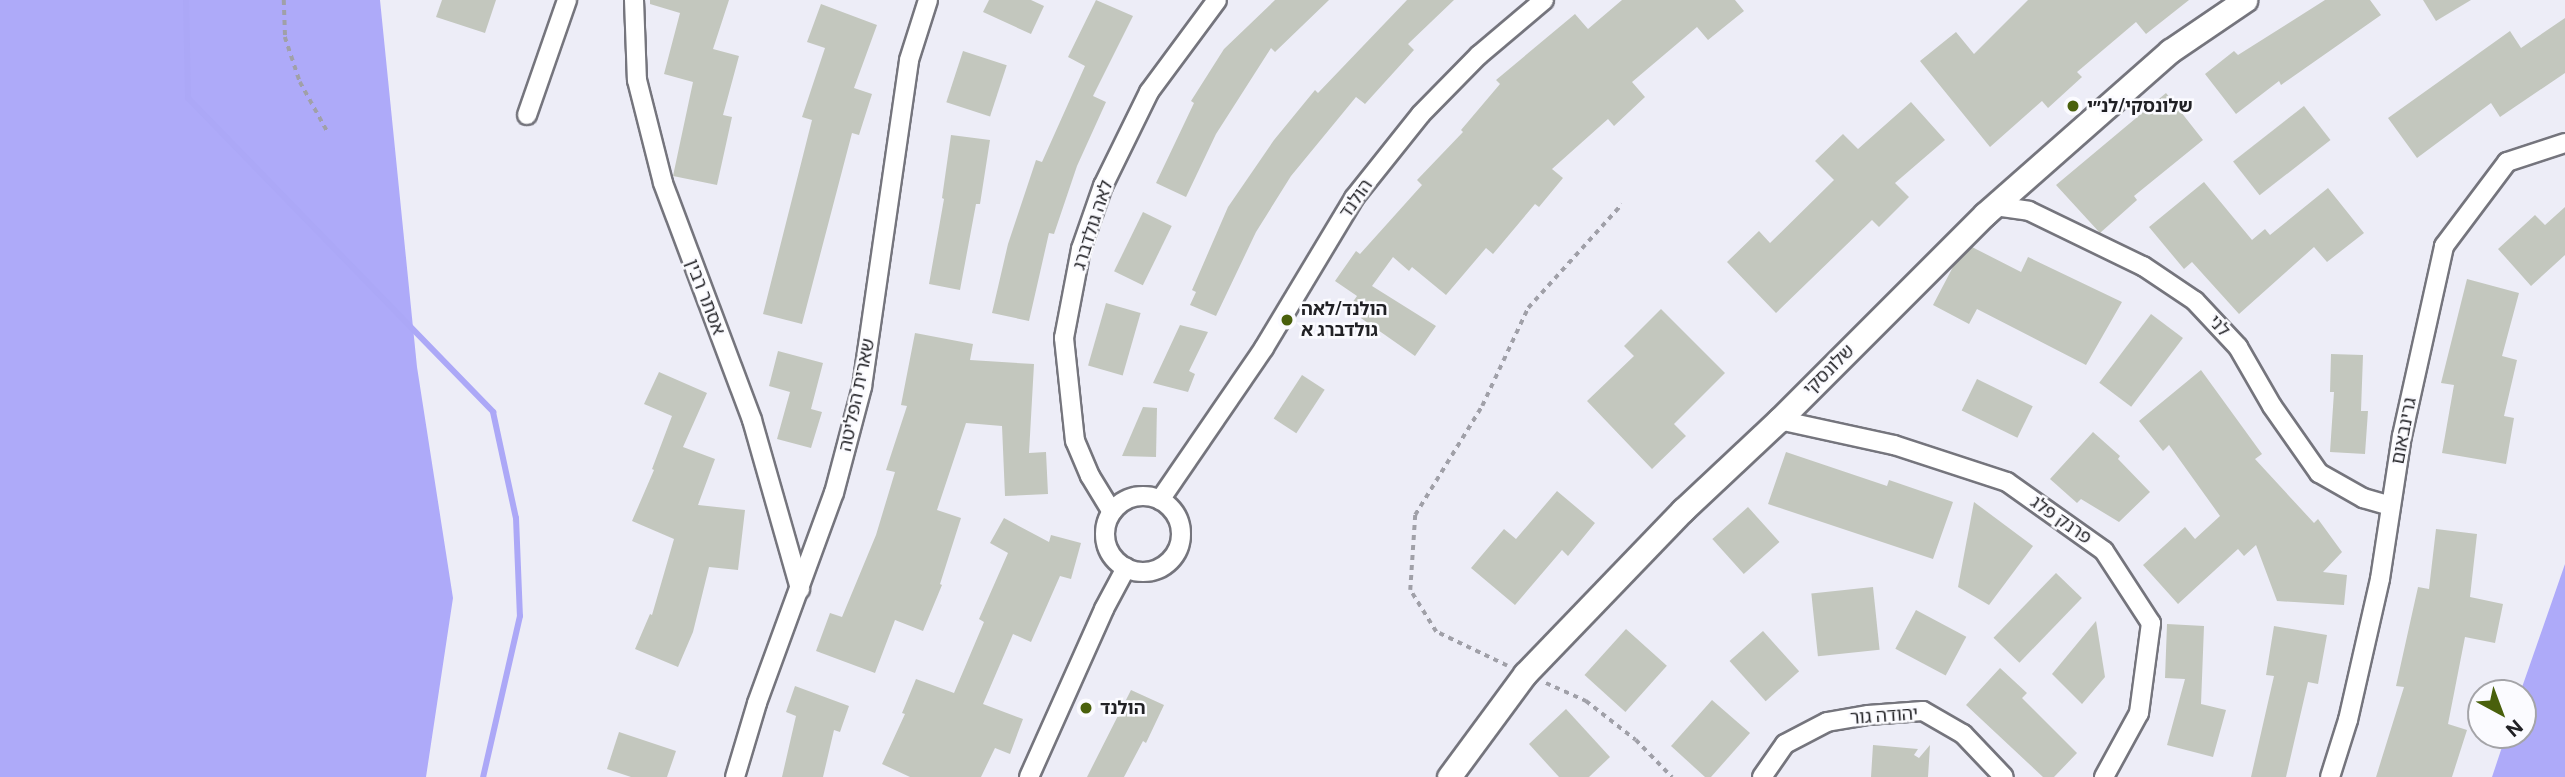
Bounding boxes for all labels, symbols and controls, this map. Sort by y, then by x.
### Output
place label: שלונסקי/לנ״י [2087,95,2193,117]
marker: שלונסקי/לנ״י [2065,98,2081,114]
street label: הולנד [1335,175,1377,223]
street label: לאה גולדברג [1068,177,1118,273]
street label: אסתר רבין [681,256,729,338]
place label: הולנד/לאה גולדברג א [1301,299,1387,342]
street label: לני [2204,311,2234,341]
marker: הולנד/לאה גולדברג א [1279,312,1295,328]
street label: שארית הפליטה [834,337,880,453]
street label: שלונסקי [1799,340,1859,400]
street label: גרינבאום [2387,396,2421,466]
street label: פרנק פלג [2026,491,2096,549]
north arrow [2467,679,2537,749]
place label: הולנד [1100,697,1145,719]
marker: הולנד [1078,700,1094,716]
street label: יהודה גור [1849,703,1919,729]
text: N [2502,715,2527,742]

